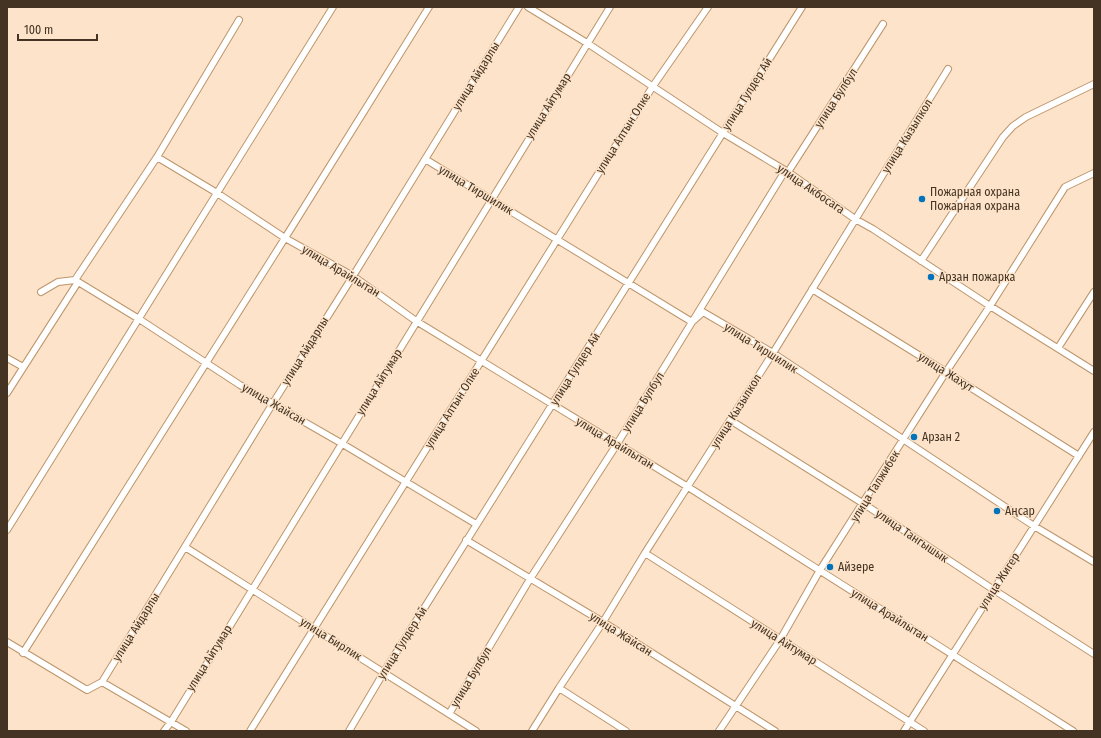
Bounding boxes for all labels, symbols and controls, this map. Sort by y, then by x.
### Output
scale bar [18,16,97,42]
text: 100 m [24,23,53,37]
street label: улица Айдарлы [449,39,503,113]
street label: улица Гулдер Ай [719,55,775,133]
street label: улица Булбул [812,66,860,130]
street label: улица Айтумар [522,70,574,142]
street label: улица Алтын Олке [593,90,653,176]
street label: улица Кызылкол [879,96,935,176]
street label: улица Акбосага [775,161,847,217]
street label: улица Тиршилик [436,162,516,218]
place label: Пожарная охрана Пожарная охрана [930,185,1020,213]
marker: Пожарная охрана Пожарная охрана [917,194,927,204]
street label: улица Арайлытан [299,242,383,300]
place label: Арзан пожарка [939,270,1015,284]
marker: Арзан пожарка [926,272,936,282]
street label: улица Айдарлы [278,314,332,388]
street label: улица Тиршилик [722,320,801,376]
street label: улица Гулдер Ай [547,330,603,408]
street label: улица Айтумар [353,346,405,418]
street label: улица Жахут [916,349,977,395]
street label: улица Алтын Олке [422,365,482,451]
street label: улица Булбул [619,369,667,435]
street label: улица Кызылкол [708,371,764,451]
street label: улица Жайсан [240,380,308,428]
street label: улица Арайлытан [573,414,657,472]
place label: Арзан 2 [922,430,960,444]
marker: Арзан 2 [909,432,919,442]
street label: улица Талжибек [847,447,903,524]
place label: Аңсар [1005,504,1035,518]
street label: улица Тангышык [873,506,951,566]
marker: Аңсар [992,506,1002,516]
street label: улица Жигер [975,550,1023,612]
place label: Айзере [838,560,874,574]
marker: Айзере [825,562,835,572]
street label: улица Арайлытан [849,586,931,644]
street label: улица Айдарлы [109,590,163,664]
street label: улица Гулдер Ай [374,604,430,682]
street label: улица Жайсан [587,609,655,659]
street label: улица Бирлик [298,614,365,664]
street label: улица Айтумар [748,616,820,668]
street label: улица Айтумар [183,622,235,694]
street label: улица Булбул [447,644,495,710]

